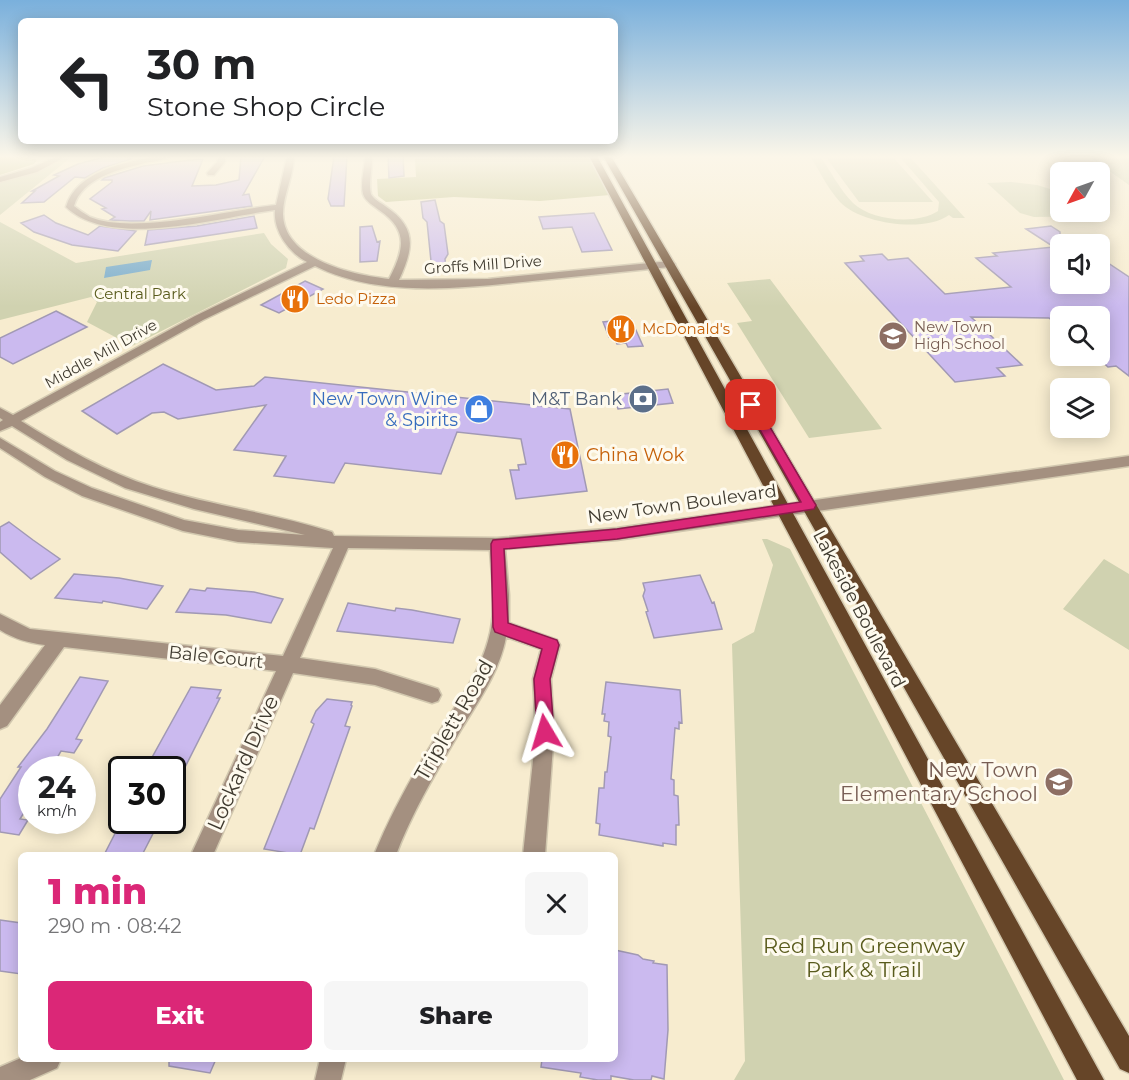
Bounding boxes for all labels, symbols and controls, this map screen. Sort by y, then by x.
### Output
text: 30 m [147,38,256,90]
icon: left [48,42,126,120]
text: Stone Shop Circle [147,90,385,123]
north arrow [1050,162,1110,222]
map controls [1050,162,1110,438]
button: sound [1050,234,1110,294]
street label: Groffs Mill Drive [423,251,542,278]
restaurant icon: Ledo Pizza [279,283,311,315]
park label: Central Park [94,284,186,303]
place label: Ledo Pizza [316,289,396,308]
button: search [1050,306,1110,366]
restaurant icon: McDonald's [605,313,637,345]
street label: Middle Mill Drive [41,315,160,392]
place label: New Town High School [914,317,1005,353]
place label: McDonald's [642,319,730,338]
school or university icon: New Town High School [877,320,909,352]
button: layers [1050,378,1110,438]
pin [725,379,776,430]
bank icon: M&T Bank [627,383,659,415]
place label: New Town Wine & Spirits [312,388,458,431]
place label: M&T Bank [531,388,622,410]
icon: arrive [734,388,767,421]
shop icon: New Town Wine & Spirits [463,393,495,425]
restaurant icon: China Wok [549,439,581,471]
place label: China Wok [586,444,685,466]
street label: New Town Boulevard [586,480,778,528]
street label: Lakeside Boulevard [808,526,910,692]
street label: Bale Court [168,641,264,673]
street label: Triplett Road [409,655,498,785]
street label: Lockard Drive [202,692,283,834]
position arrow [513,700,577,764]
speed limit sign: 30 [108,756,186,834]
place label: New Town Elementary School [840,757,1038,806]
school or university icon: New Town Elementary School [1043,766,1075,798]
text: 24 [38,769,76,806]
text: km/h [37,801,77,820]
text: 1 min [48,869,147,913]
button: close [525,872,588,935]
text: 290 m · 08:42 [48,914,182,938]
park label: Red Run Greenway Park & Trail [763,933,965,982]
button: Exit [48,981,312,1050]
button: Share [324,981,588,1050]

